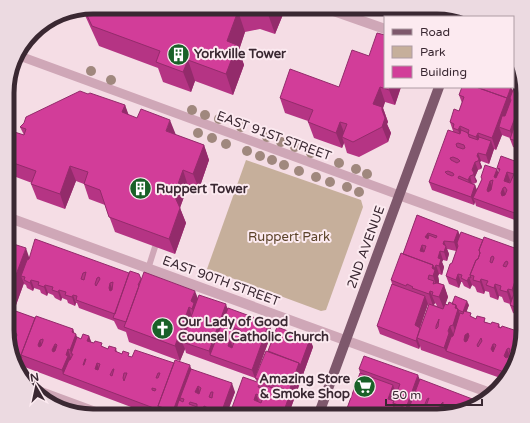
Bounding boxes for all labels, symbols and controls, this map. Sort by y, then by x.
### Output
legend [384,16,514,88]
text: Road [420,25,450,39]
building icon: Yorkville Tower [166,41,192,67]
text: Park [420,45,446,59]
place label: Yorkville Tower [194,46,287,62]
text: Building [420,65,467,79]
street label: EAST 91ST STREET [214,108,334,164]
building icon: Ruppert Tower [127,176,153,202]
place label: Ruppert Tower [156,181,249,197]
street label: 2ND AVENUE [344,203,388,291]
park label: Ruppert Park [248,229,330,245]
street label: EAST 90TH STREET [160,252,282,310]
place label: Our Lady of Good Counsel Catholic Church [178,314,329,345]
church icon: Our Lady of Good Counsel Catholic Church [150,316,176,342]
north arrow [16,367,56,407]
text: N [29,371,40,385]
place label: Amazing Store & Smoke Shop [259,371,351,402]
supermarket icon: Amazing Store & Smoke Shop [352,373,378,399]
scale bar [386,381,482,407]
text: 50 m [392,388,421,402]

